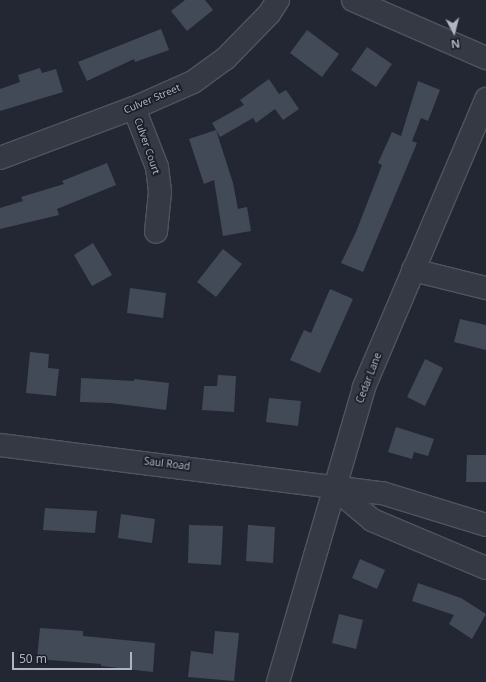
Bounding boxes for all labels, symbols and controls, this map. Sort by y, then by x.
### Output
north arrow [434,12,474,52]
text: N [450,36,461,52]
street label: Culver Street [122,82,182,116]
street label: Culver Court [132,116,162,176]
street label: Cedar Lane [354,351,384,405]
street label: Saul Road [143,455,191,473]
scale bar [14,644,134,670]
text: 50 m [19,650,47,667]

